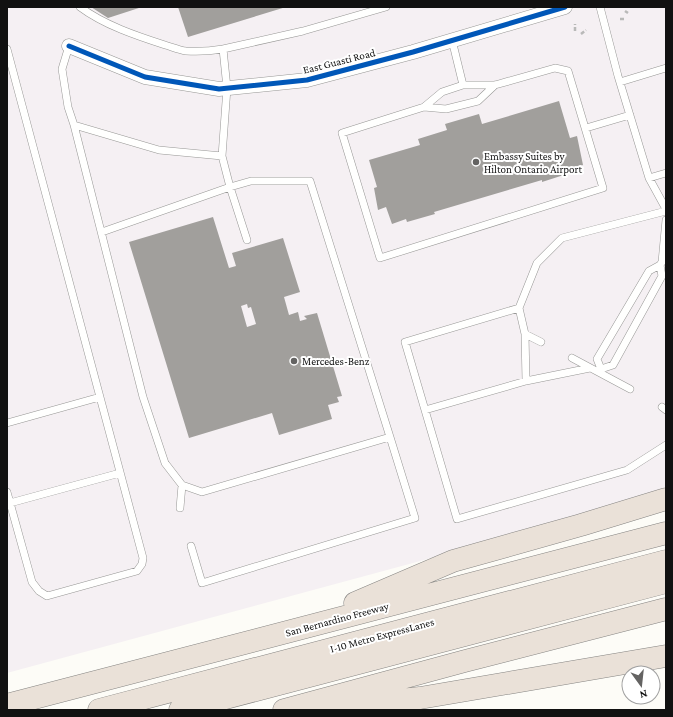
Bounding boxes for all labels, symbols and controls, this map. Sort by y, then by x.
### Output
street label: East Guasti Road [302,46,377,76]
place label: Embassy Suites by Hilton Ontario Airport [484,150,582,176]
marker: Embassy Suites by Hilton Ontario Airport [471,157,481,167]
place label: Mercedes-Benz [302,355,370,367]
marker: Mercedes-Benz [289,356,299,366]
street label: San Bernardino Freeway [284,599,391,640]
street label: I-10 Metro ExpressLanes [329,615,436,656]
north arrow [621,665,661,705]
text: N [638,688,649,702]

